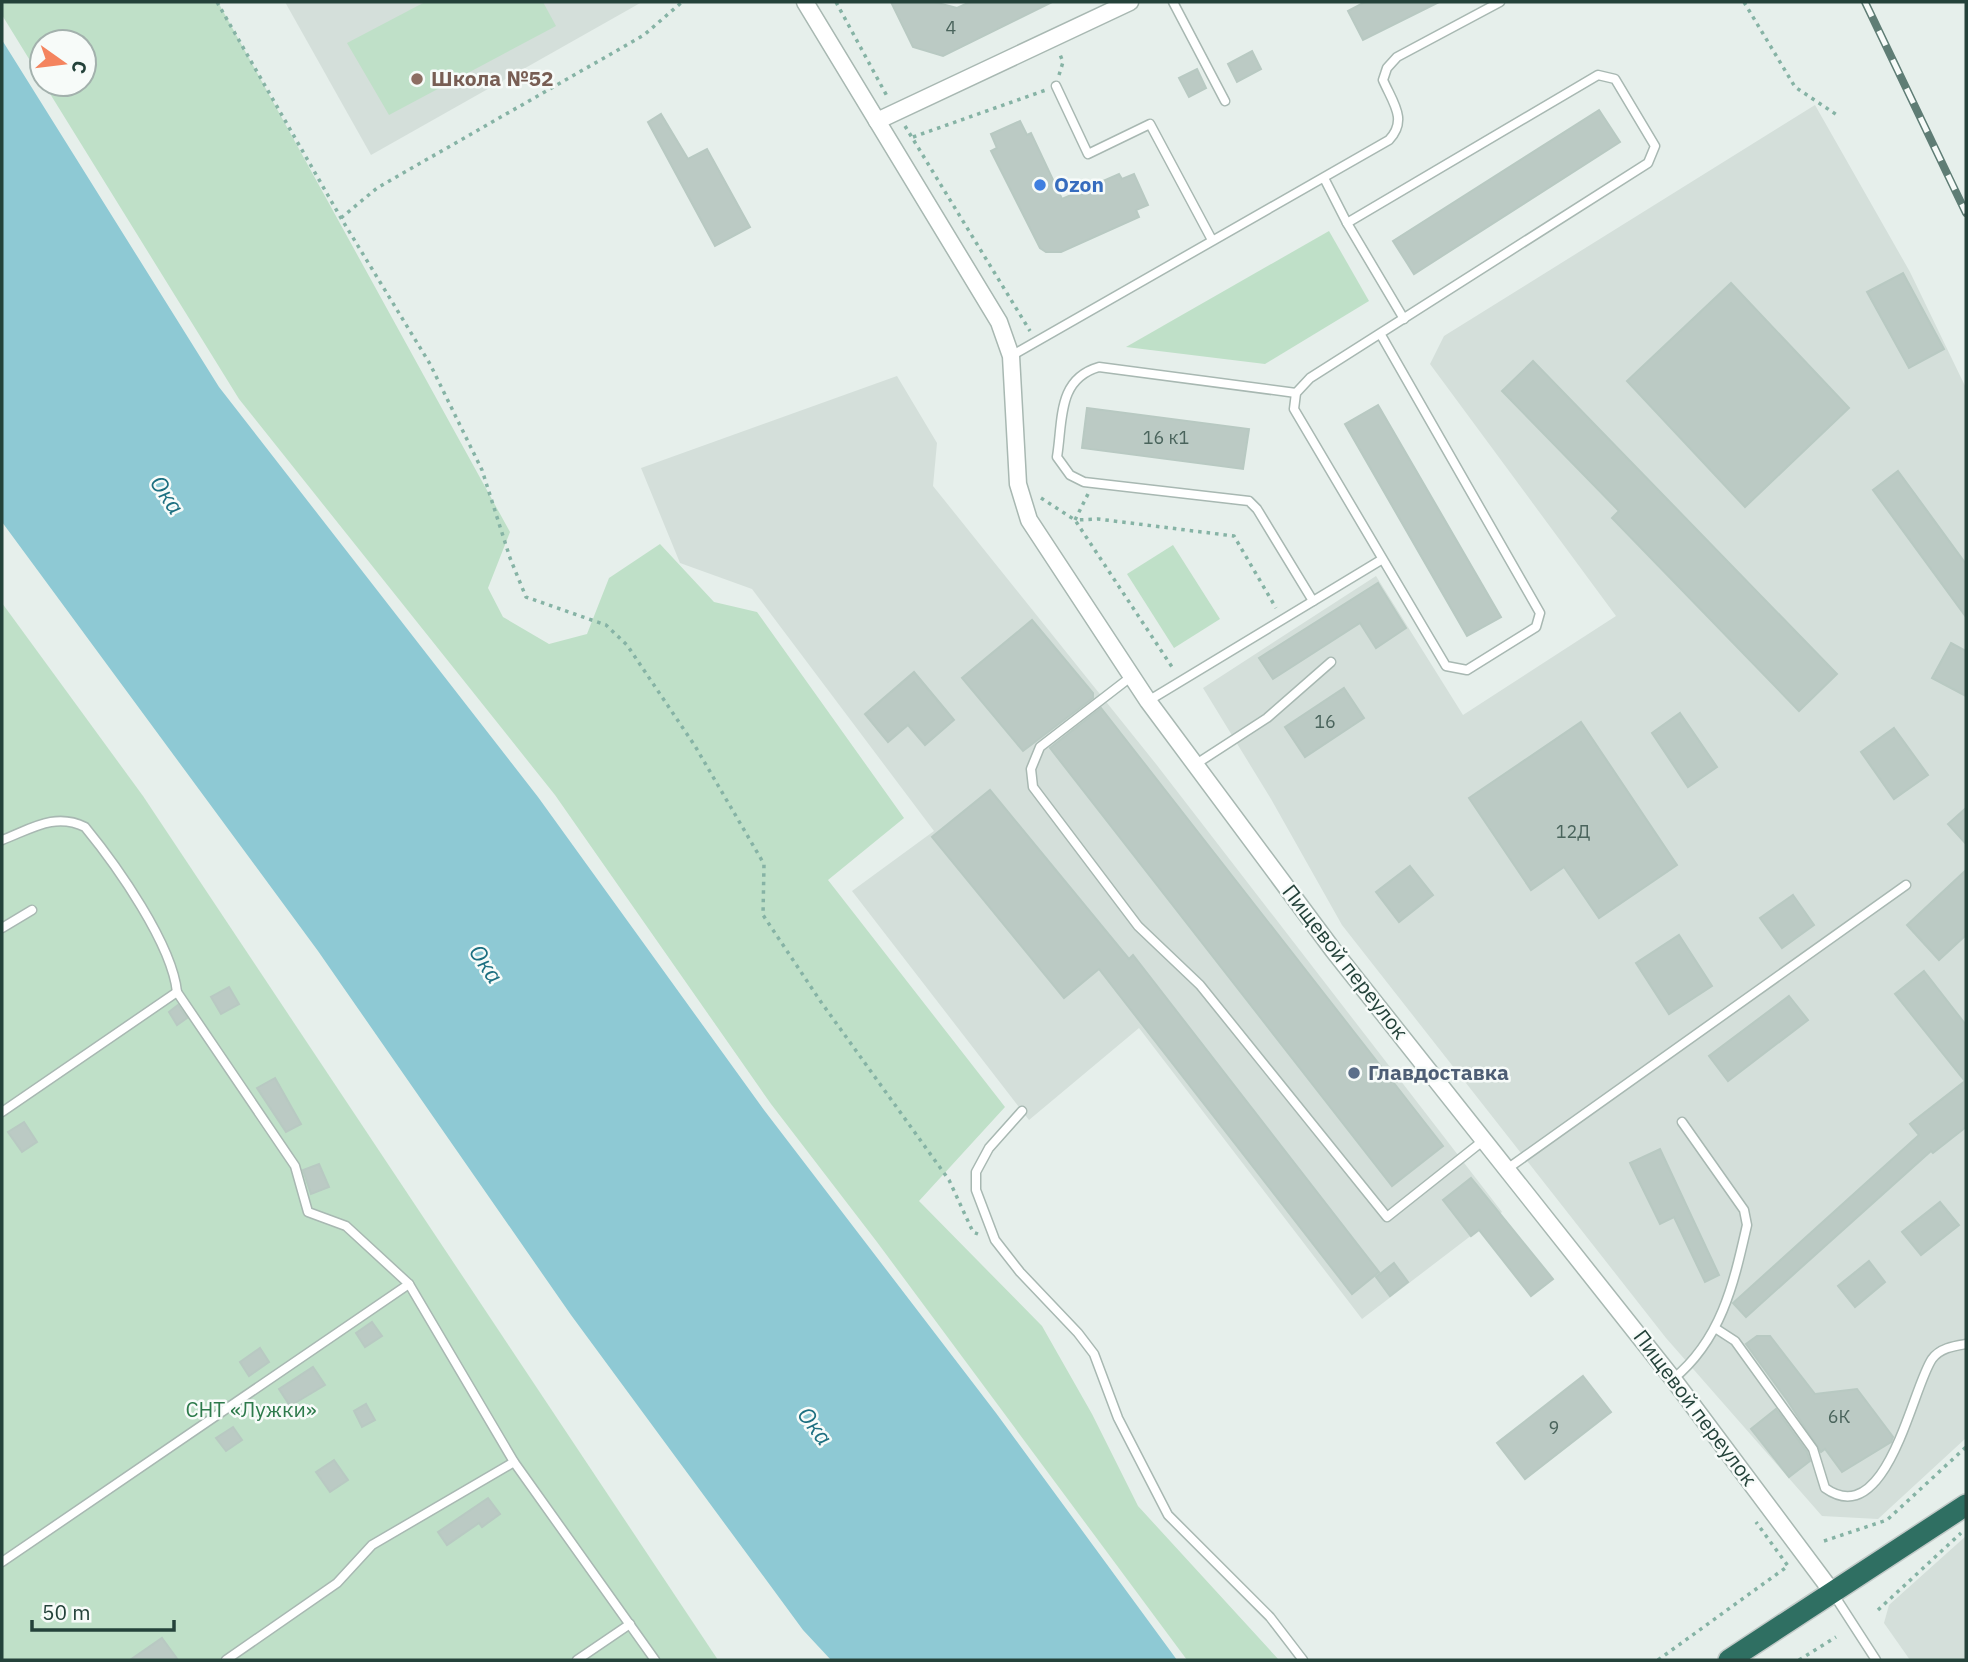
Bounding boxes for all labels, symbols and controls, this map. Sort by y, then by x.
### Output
house number: 4 [946,16,957,39]
north arrow [28,28,98,98]
text: С [66,58,93,76]
place label: Школа №52 [431,64,554,92]
marker: Школа №52 [409,71,425,87]
place label: Ozon [1054,170,1104,198]
marker: Ozon [1032,177,1048,193]
house number: 16 к1 [1143,426,1189,449]
water label: Ока [144,469,192,520]
house number: 16 [1314,710,1336,733]
house number: 12Д [1556,820,1590,843]
street label: Пищевой переулок [1277,878,1415,1044]
water label: Ока [463,938,511,989]
place label: Главдоставка [1368,1058,1509,1086]
marker: Главдоставка [1346,1065,1362,1081]
street label: Пищевой переулок [1628,1323,1764,1491]
park label: СНТ «Лужки» [185,1395,317,1423]
water label: Ока [792,1400,840,1451]
house number: 6К [1828,1405,1850,1428]
house number: 9 [1549,1416,1559,1439]
scale bar [32,1588,173,1632]
text: 50 m [42,1598,91,1626]

